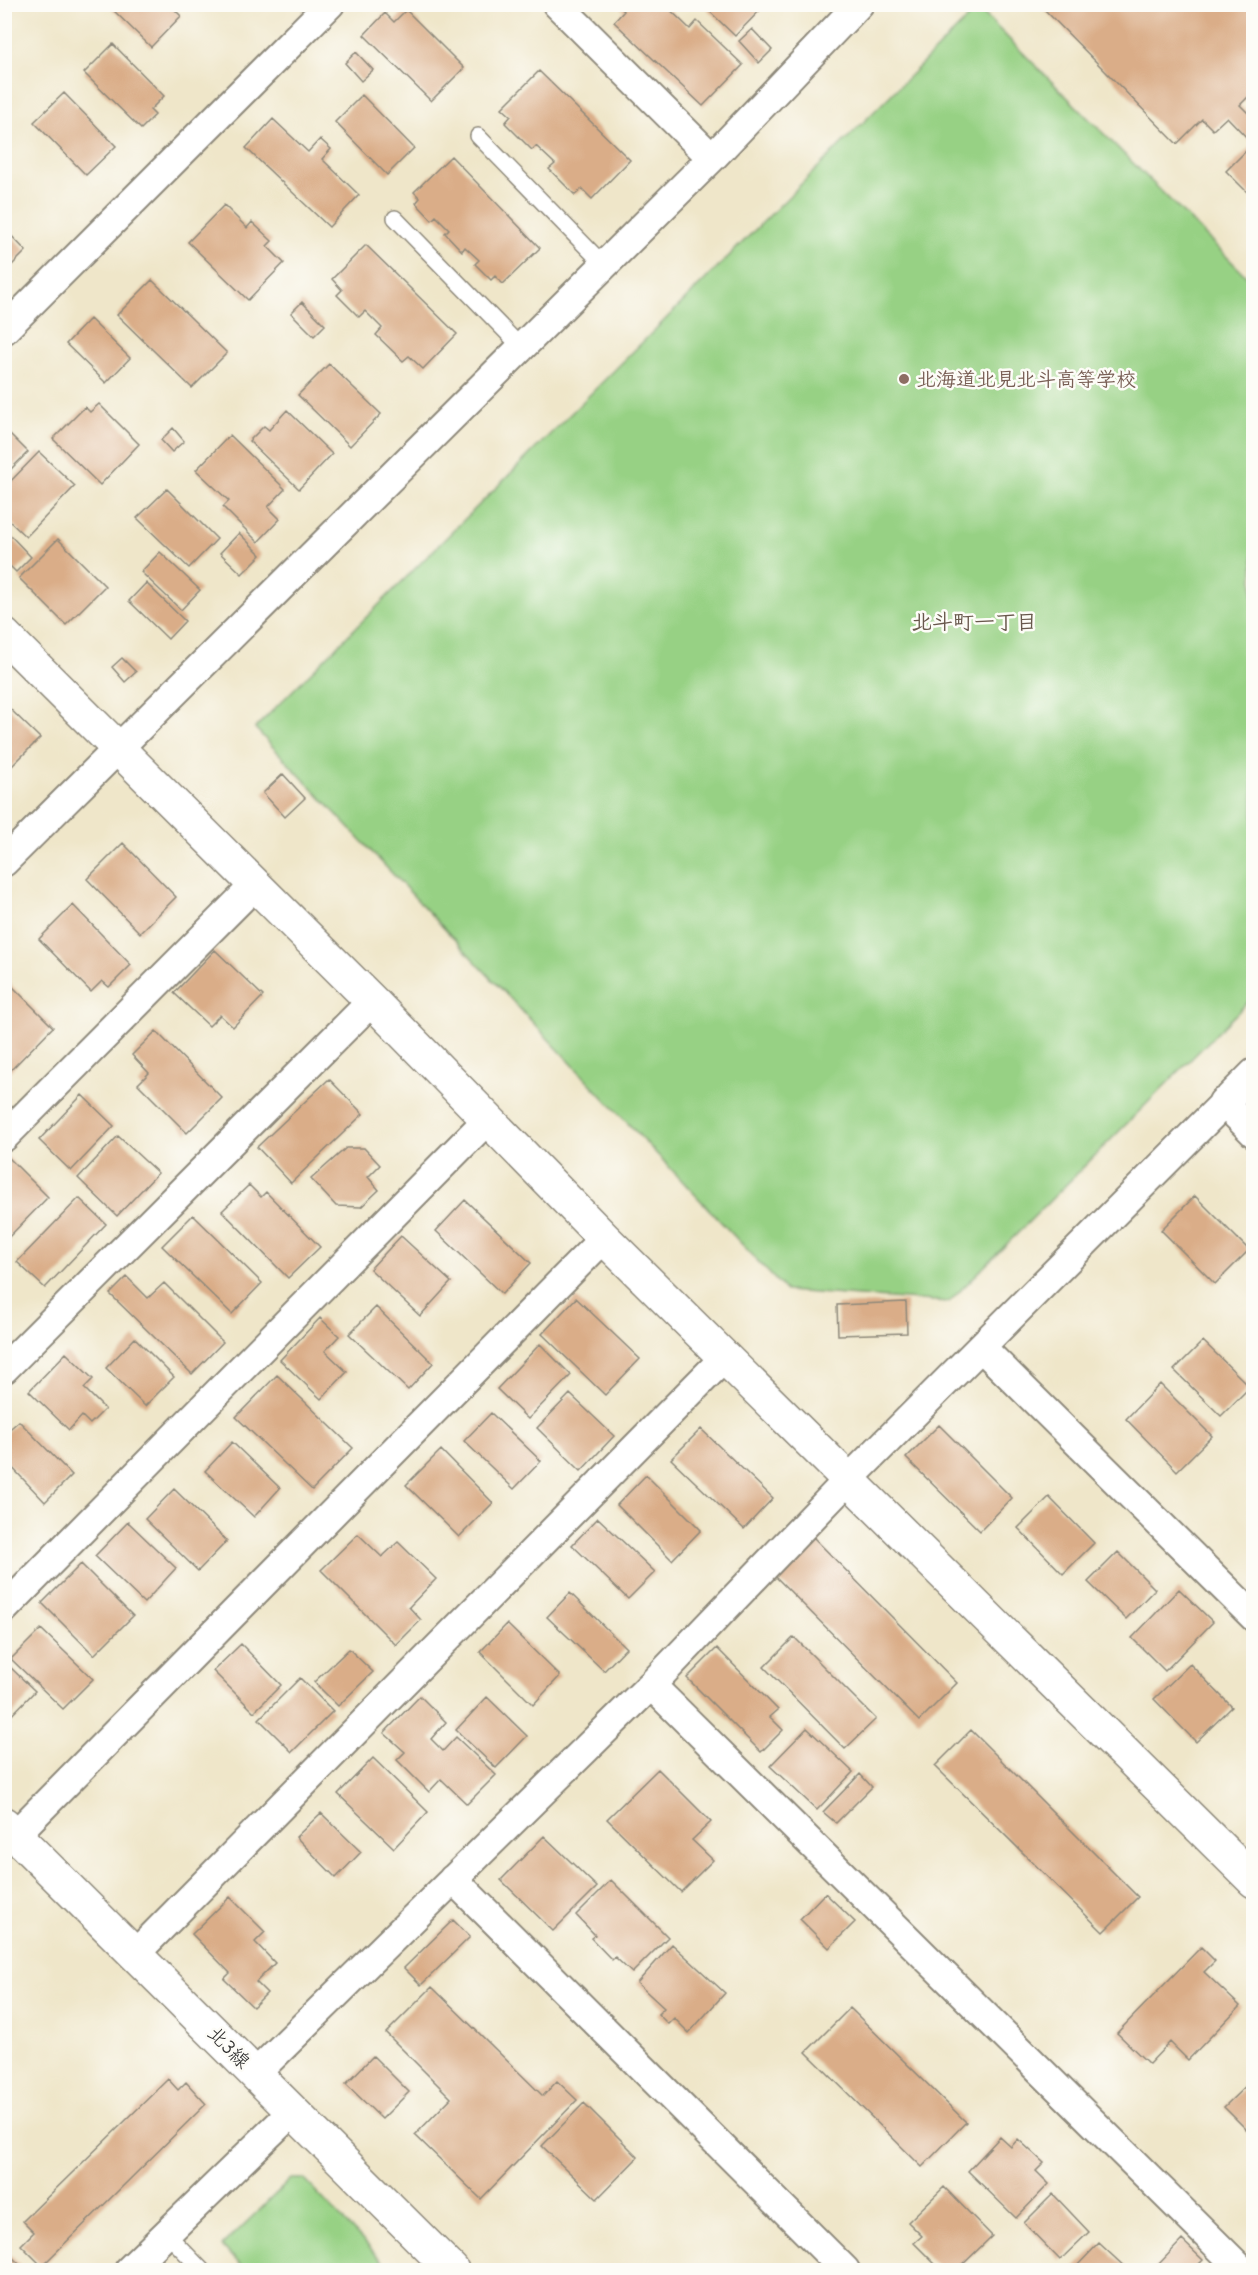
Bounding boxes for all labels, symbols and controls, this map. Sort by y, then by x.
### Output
place label: 北海道北見北斗高等学校 [916,368,1136,391]
marker: 北海道北見北斗高等学校 [897,372,911,386]
district label: 北斗町一丁目 [911,610,1037,634]
street label: 北3線 [203,2021,255,2073]

